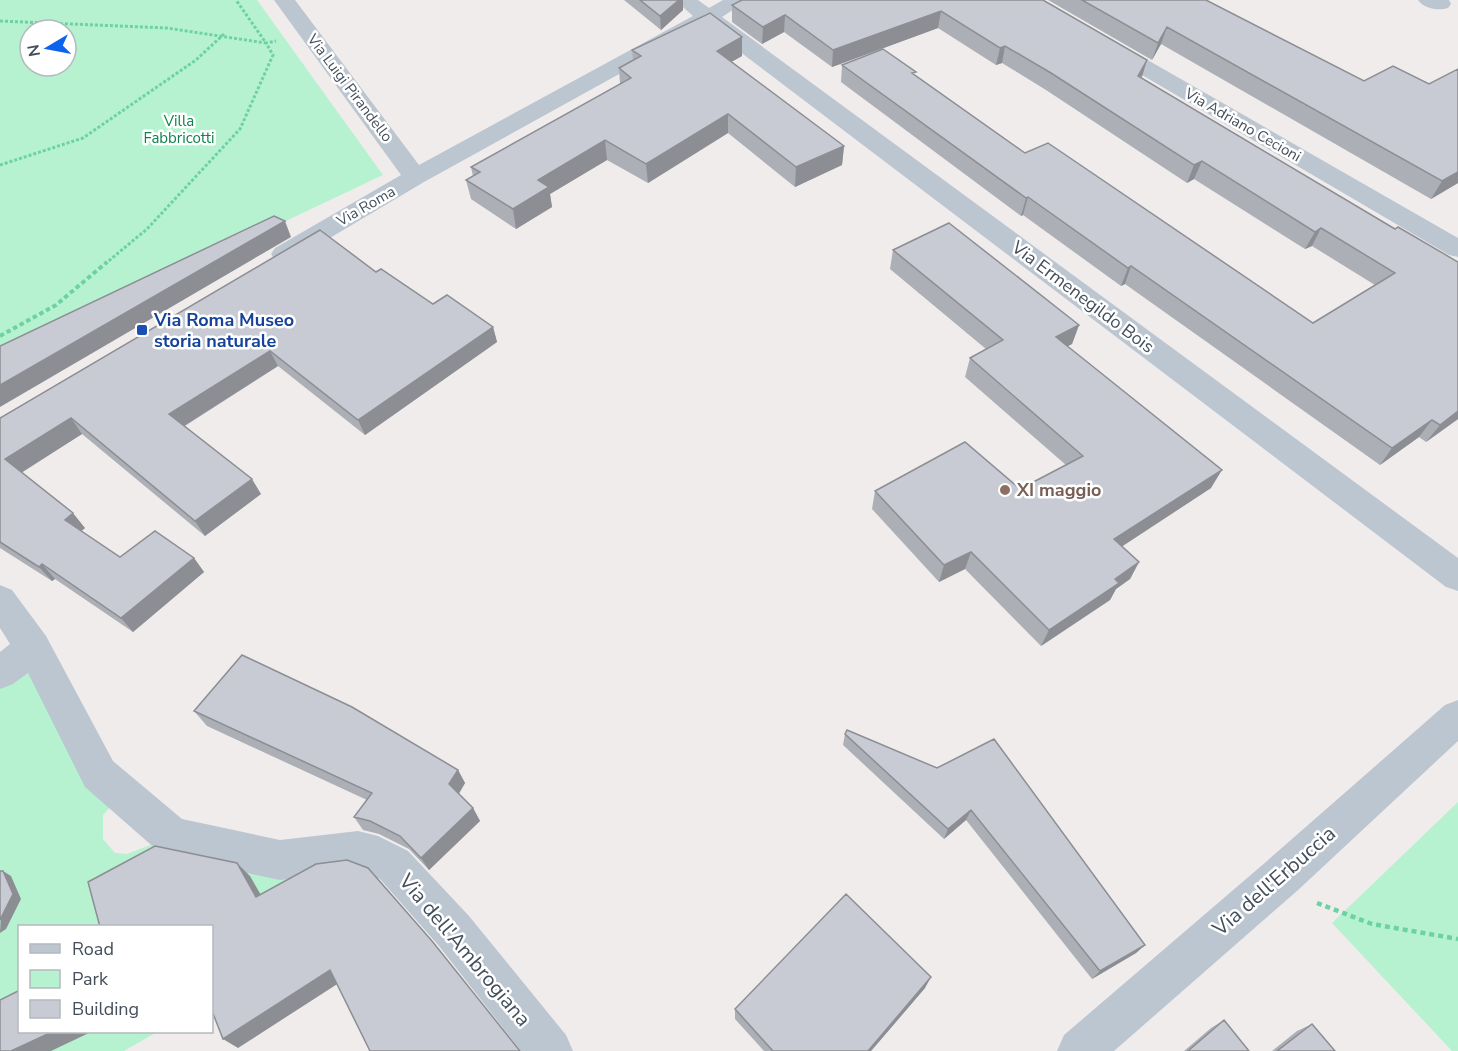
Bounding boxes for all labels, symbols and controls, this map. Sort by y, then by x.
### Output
north arrow [18,18,78,78]
street label: Via Luigi Pirandello [302,29,397,146]
text: N [22,43,46,58]
street label: Via Adriano Cecioni [1180,83,1305,166]
park label: Villa Fabbricotti [143,111,215,148]
street label: Via Roma [332,181,399,231]
street label: Via Ermenegildo Bois [1006,235,1159,359]
place label: Via Roma Museo storia naturale [153,308,294,353]
marker: Via Roma Museo storia naturale [135,323,149,337]
place label: XI maggio [1016,478,1101,502]
marker: XI maggio [998,483,1012,497]
street label: Via dell'Erbuccia [1206,820,1342,943]
street label: Via dell'Ambrogiana [392,867,537,1032]
legend [18,925,213,1033]
text: Road [72,937,114,961]
text: Park [72,967,109,991]
text: Building [72,997,139,1021]

